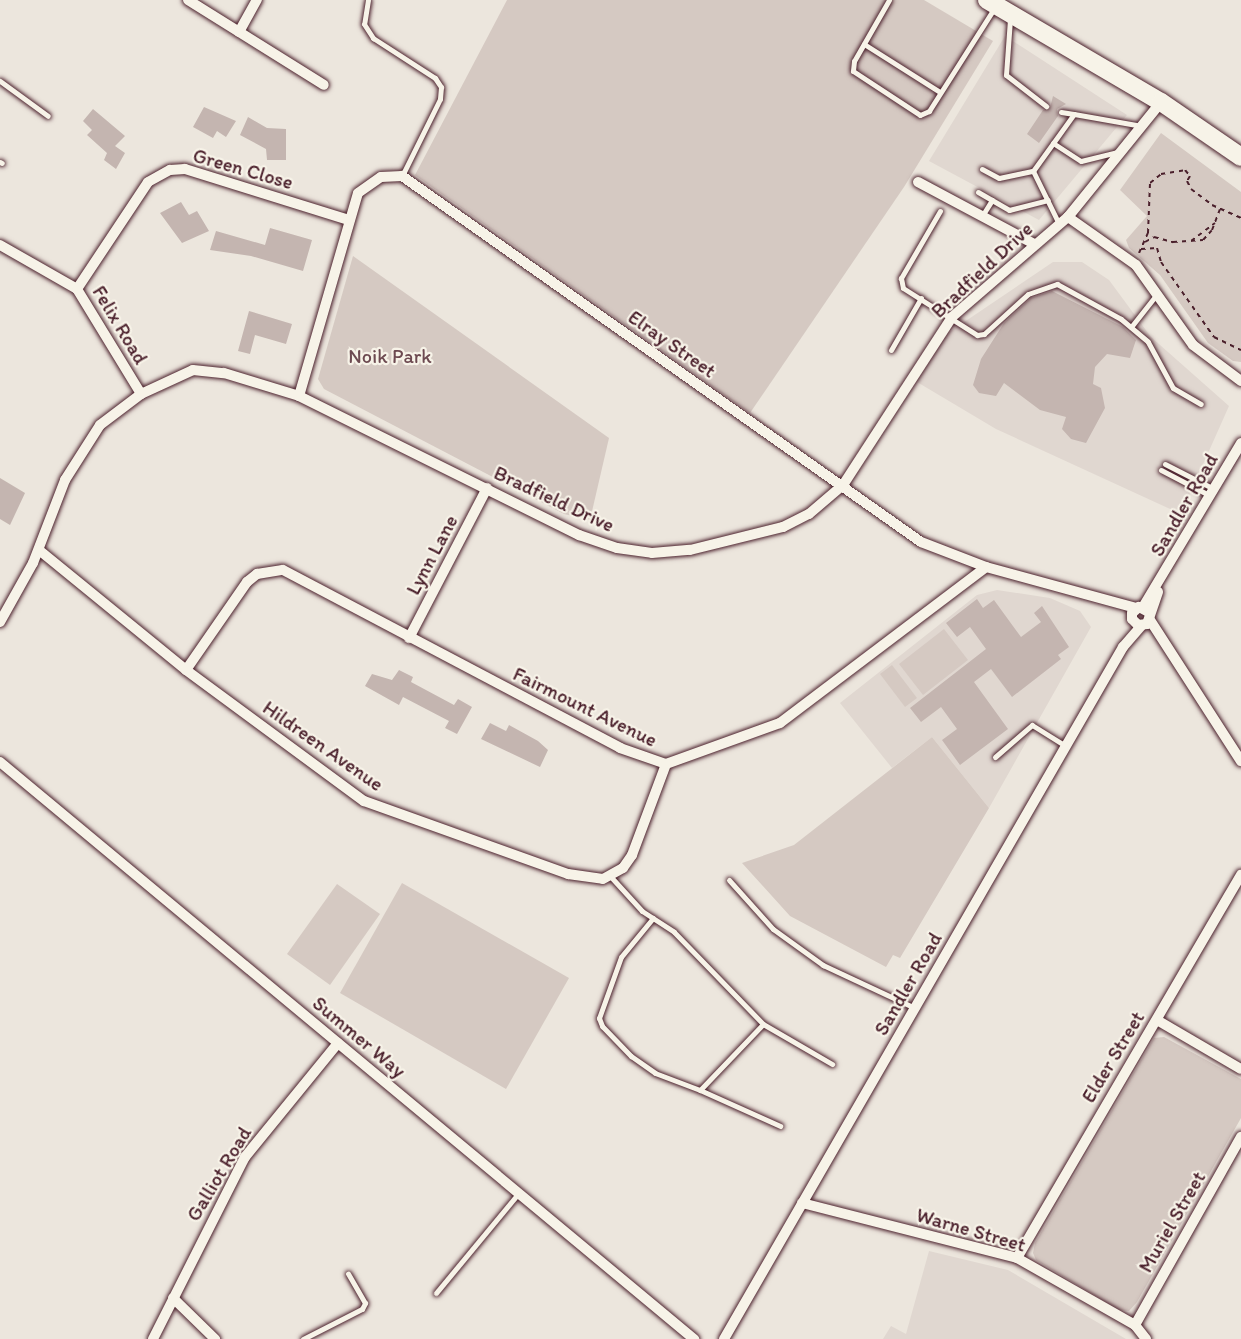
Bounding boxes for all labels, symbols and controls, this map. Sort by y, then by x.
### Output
street label: Green Close [190,143,296,195]
street label: Bradfield Drive [926,217,1038,323]
street label: Felix Road [87,282,153,368]
street label: Elray Street [624,305,720,383]
park label: Noik Park [348,344,432,368]
street label: Sandler Road [1145,449,1223,561]
street label: Bradfield Drive [490,461,618,537]
street label: Lynn Lane [401,511,463,599]
street label: Fairmount Avenue [510,662,660,752]
street label: Hildreen Avenue [258,696,388,796]
street label: Sandler Road [869,928,947,1040]
street label: Summer Way [308,991,410,1083]
street label: Elder Street [1076,1007,1150,1107]
street label: Galliot Road [181,1122,257,1226]
street label: Muriel Street [1133,1167,1211,1277]
street label: Warne Street [914,1203,1028,1257]

